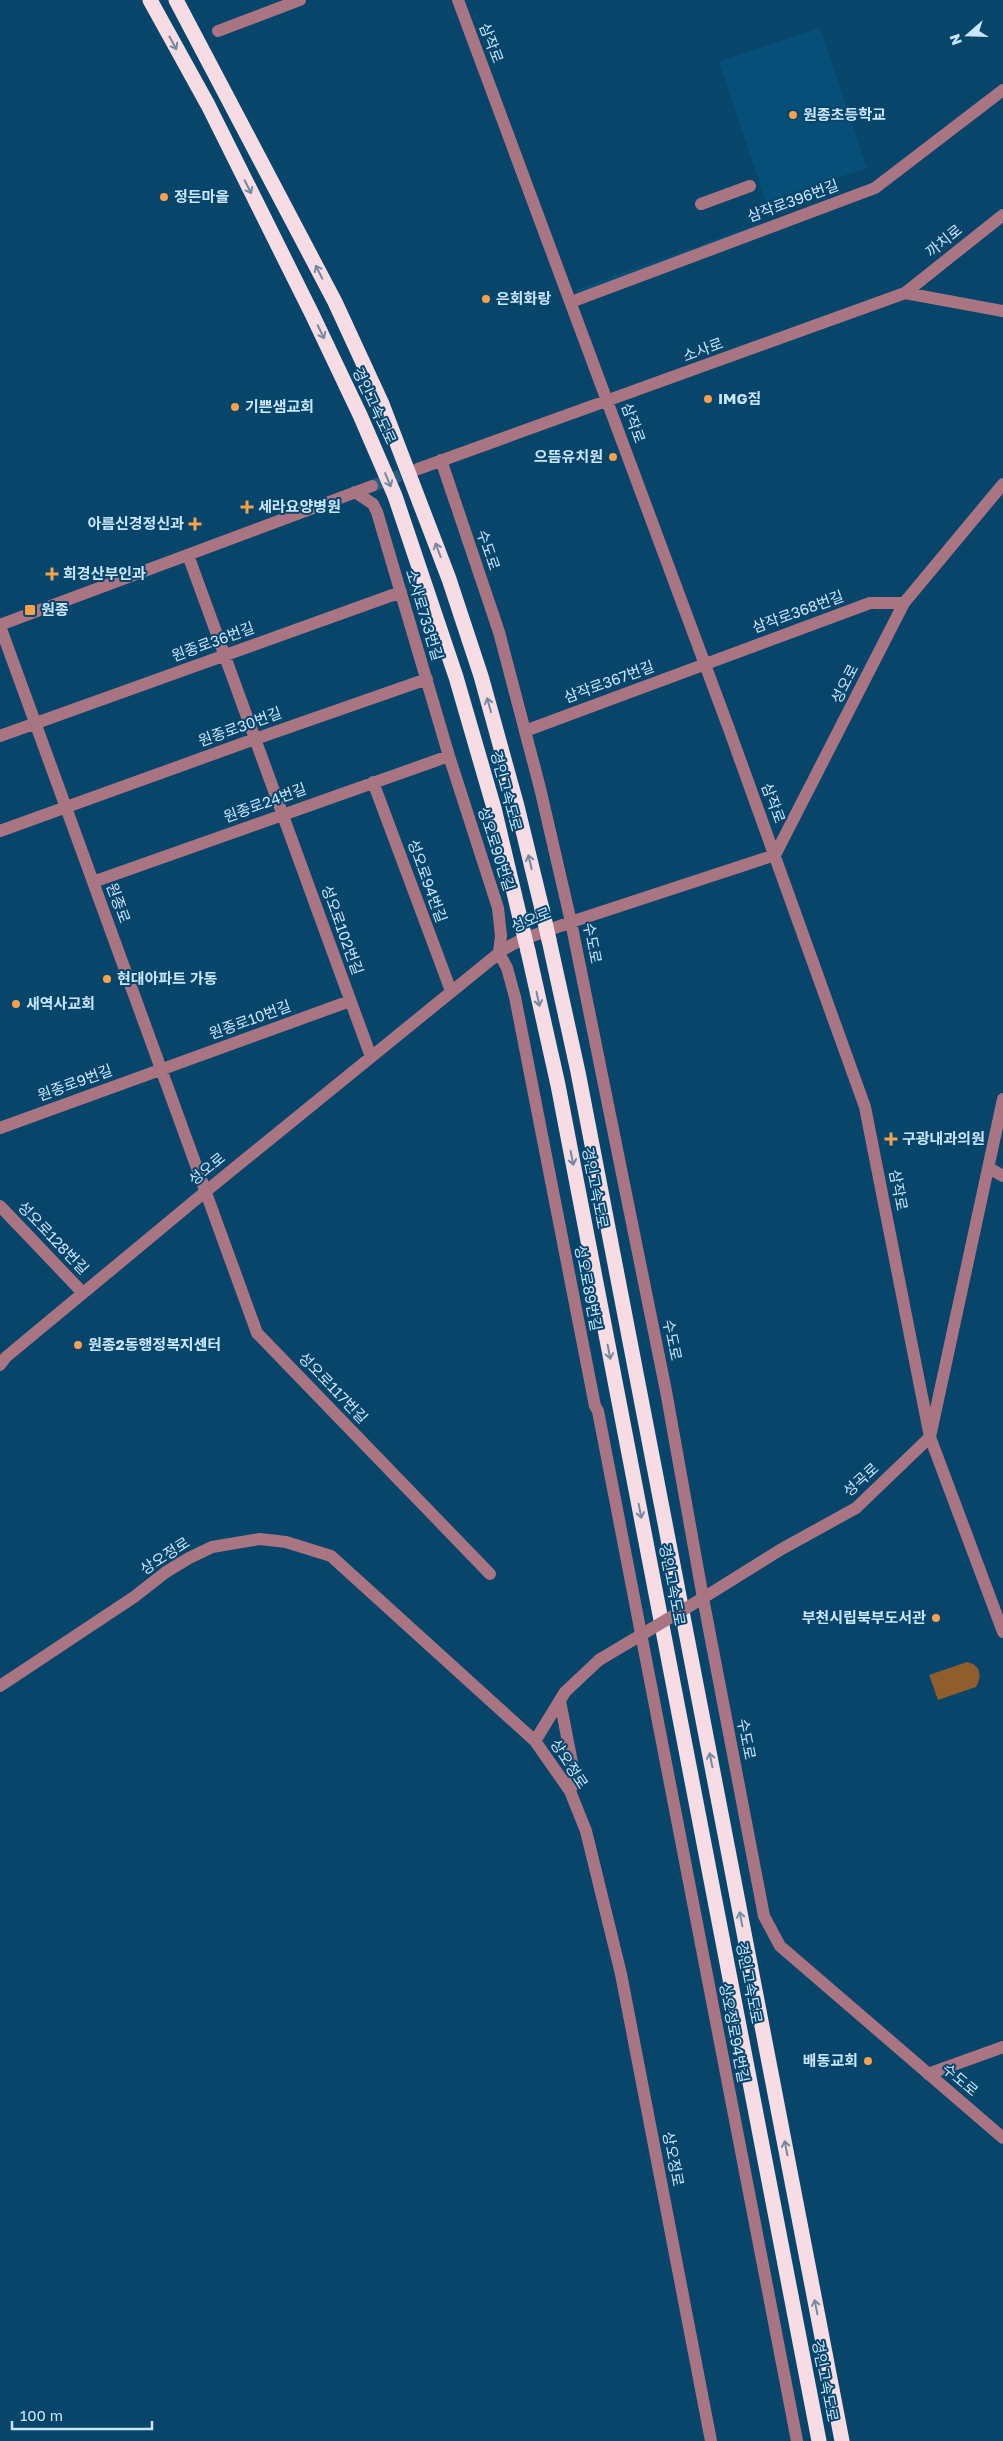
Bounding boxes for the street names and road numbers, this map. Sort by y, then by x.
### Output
street label: 삼작로 [476,20,508,65]
street label: 삼작로396번길 [745,175,841,225]
street label: 까치로 [922,220,965,260]
street label: 소사로 [680,334,725,365]
street label: 경인고속도로 [349,364,401,447]
street label: 삼작로 [618,400,649,445]
street label: 수도로 [474,527,504,572]
street label: 소사로733번길 [403,567,447,663]
street label: 삼작로368번길 [749,586,846,636]
street label: 원종로36번길 [169,618,257,664]
street label: 삼작로367번길 [561,656,656,706]
street label: 성오로 [827,661,862,706]
street label: 원종로30번길 [196,703,284,749]
street label: 경인고속도로 [488,748,526,833]
street label: 원종로24번길 [221,779,309,825]
street label: 삼작로 [758,780,789,825]
street label: 성오로90번길 [475,804,519,893]
street label: 성오로94번길 [405,837,451,925]
street label: 원종로 [103,880,134,925]
street label: 성오로102번길 [318,882,368,977]
street label: 성오로 [508,903,553,935]
street label: 수도로 [580,921,606,965]
street label: 원종로10번길 [206,996,293,1042]
street label: 원종로9번길 [35,1060,114,1104]
street label: 경인고속도로 [579,1145,613,1230]
street label: 성오로 [185,1148,228,1188]
street label: 삼작로 [886,1168,912,1212]
street label: 성오로128번길 [15,1197,93,1277]
street label: 성오로89번길 [572,1243,606,1332]
street label: 수도로 [660,1318,686,1362]
street label: 성오로117번길 [295,1348,372,1426]
street label: 성곡로 [839,1459,882,1500]
street label: 상오정로 [136,1533,193,1578]
street label: 경인고속도로 [656,1542,690,1627]
street label: 수도로 [734,1717,760,1761]
street label: 상오정로 [547,1735,592,1792]
street label: 경인고속도로 [733,1940,767,2025]
street label: 상오정로94번길 [717,1982,753,2084]
street label: 수도로 [939,2059,982,2099]
street label: 상오정로 [660,2130,688,2188]
street label: 경인고속도로 [809,2338,843,2423]

